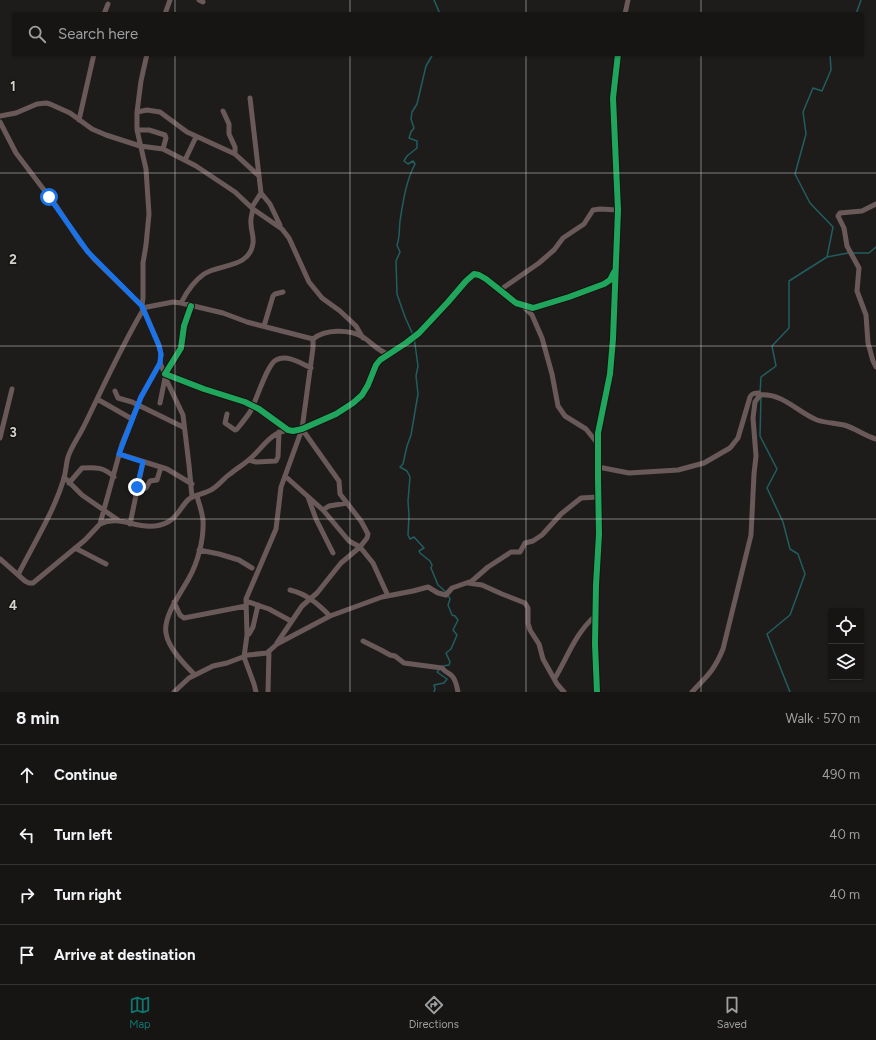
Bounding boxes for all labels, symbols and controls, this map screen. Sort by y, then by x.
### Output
search box [12,12,864,56]
icon: search [26,23,48,45]
text: Search here [58,25,138,43]
text: 1 [10,79,16,94]
route start [40,188,58,206]
text: 2 [9,252,17,267]
text: 3 [9,425,17,440]
route end [128,478,146,496]
text: 4 [9,598,17,613]
map controls [828,608,864,680]
button: locate [828,608,864,644]
button: layers [828,644,864,680]
text: 8 min [16,708,59,728]
text: Walk · 570 m [785,711,860,726]
icon: ahead [16,764,38,786]
text: Continue [54,766,117,784]
text: 490 m [822,767,860,782]
icon: left [16,824,38,846]
text: Turn left [54,826,112,844]
text: 40 m [829,827,860,842]
icon: right [16,884,38,906]
text: Turn right [54,886,122,904]
text: 40 m [829,887,860,902]
icon: arrive [16,944,38,966]
text: Arrive at destination [54,946,195,964]
tab: Map [129,994,151,1031]
tab: Directions [409,994,459,1031]
tab: Saved [717,994,747,1031]

